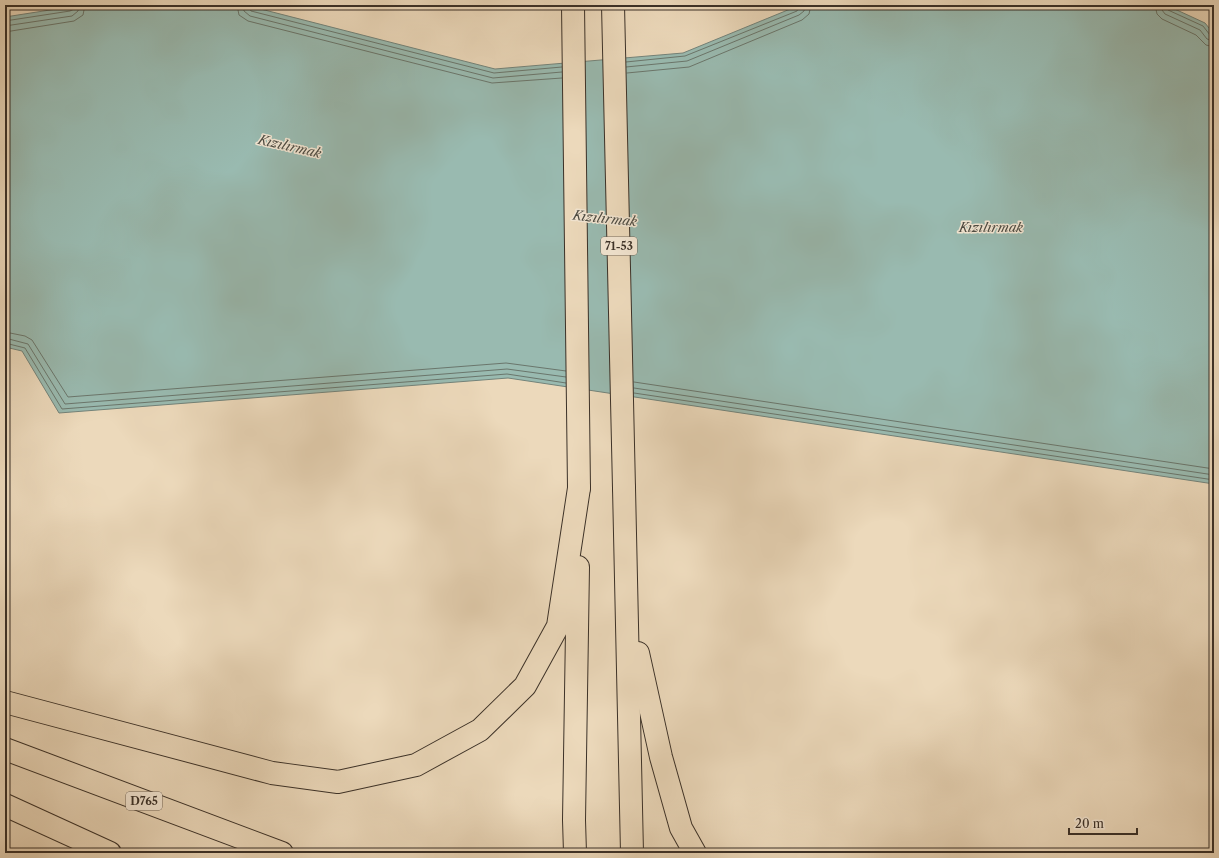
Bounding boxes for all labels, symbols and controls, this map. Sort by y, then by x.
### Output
water label: Kızılırmak [256,131,323,161]
water label: Kızılırmak [571,207,638,229]
water label: Kızılırmak [958,219,1023,235]
road number: 71-53 [601,237,637,255]
road number: D765 [126,792,162,810]
scale bar [1069,810,1137,836]
text: 20 m [1075,816,1104,831]

